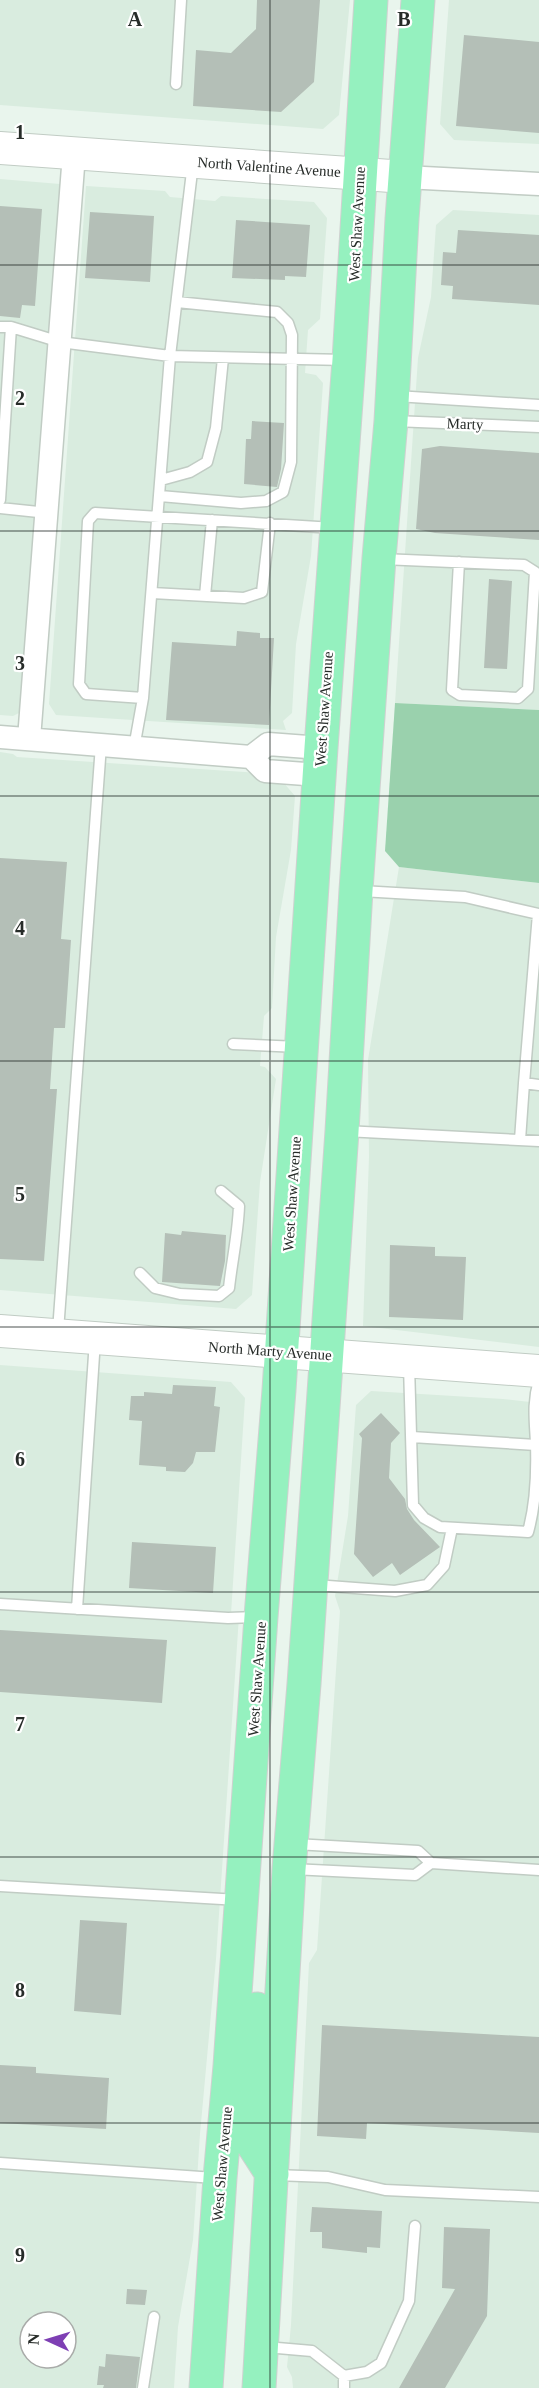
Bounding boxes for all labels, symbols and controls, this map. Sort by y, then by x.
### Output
text: A [128,8,143,30]
text: B [397,8,411,30]
text: 1 [15,121,25,143]
street label: North Valentine Avenue [197,154,342,180]
street label: West Shaw Avenue [346,166,368,282]
text: 2 [15,387,25,409]
street label: Marty [446,415,484,433]
street label: West Shaw Avenue [312,651,336,767]
text: 3 [15,652,25,674]
text: 4 [15,917,25,939]
street label: West Shaw Avenue [280,1136,304,1252]
text: 5 [15,1183,25,1205]
street label: North Marty Avenue [208,1339,333,1363]
text: 6 [15,1448,25,1470]
street label: West Shaw Avenue [245,1621,269,1737]
text: 7 [15,1713,25,1735]
text: 8 [15,1979,25,2001]
street label: West Shaw Avenue [209,2106,235,2222]
text: 9 [15,2244,25,2266]
north arrow [18,2310,78,2370]
text: N [25,2332,42,2345]

